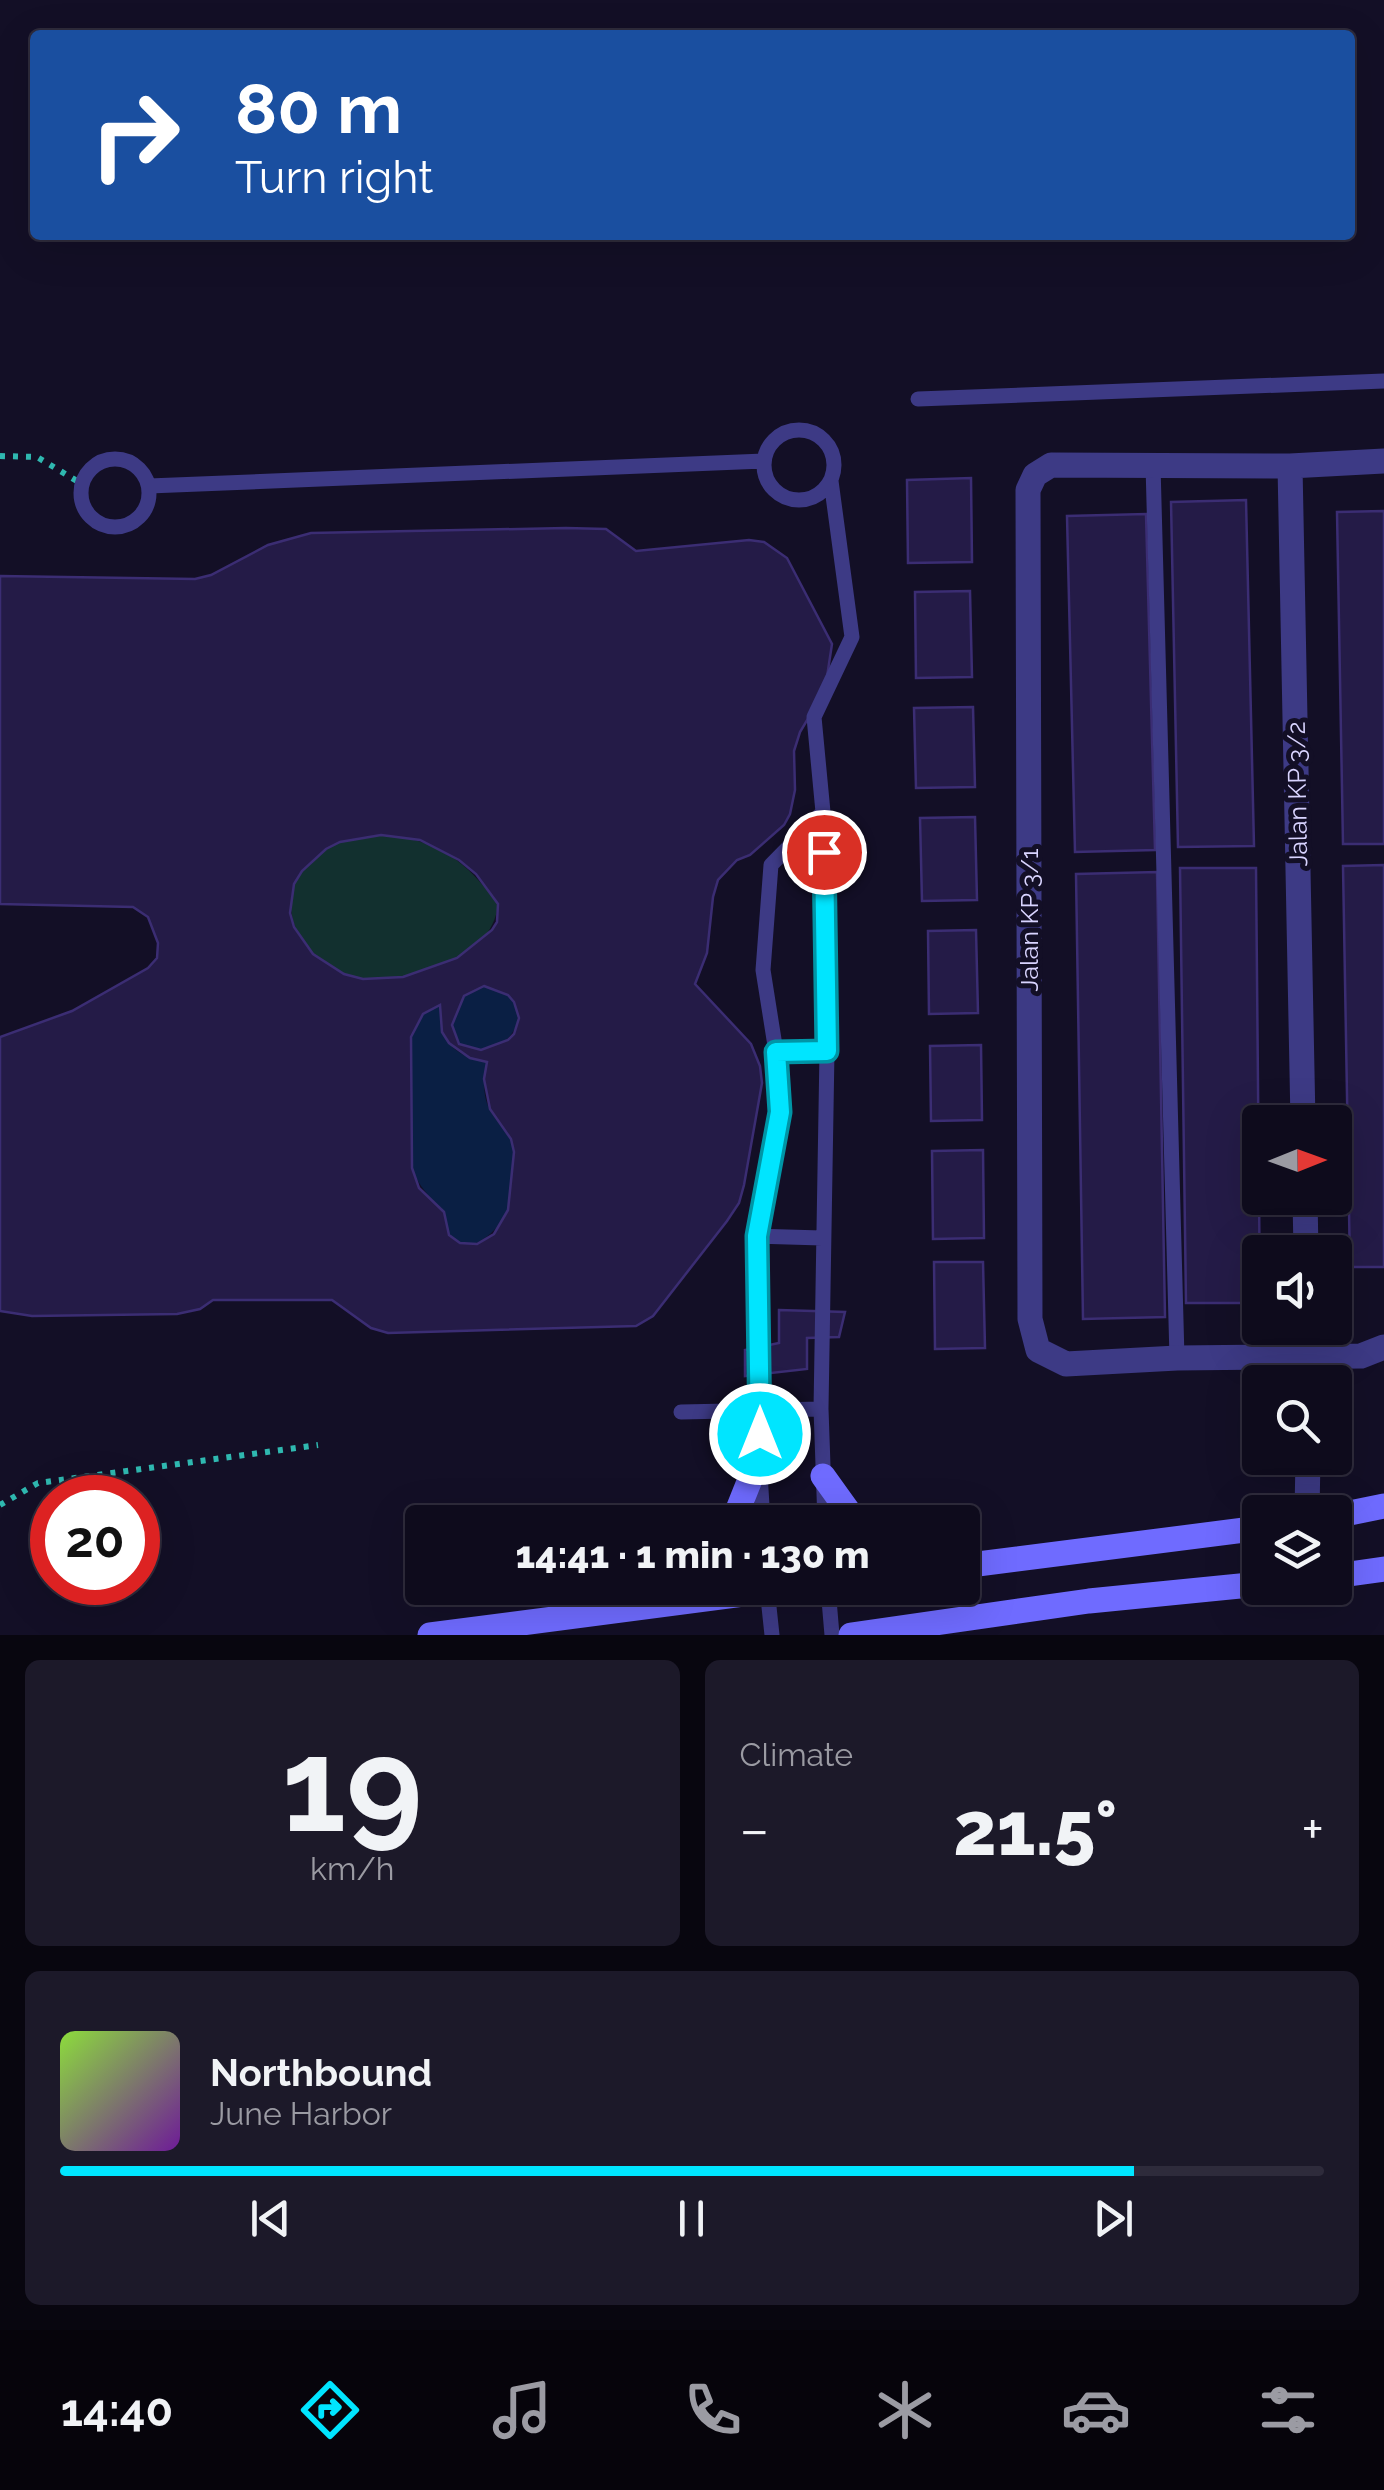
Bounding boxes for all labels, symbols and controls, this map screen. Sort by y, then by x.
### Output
text: 80 m [235,67,402,149]
icon: right [70,70,200,200]
text: Turn right [235,151,433,204]
street label: Jalan KP 3/2 [1281,721,1313,867]
pin [782,810,867,895]
icon: arrive [797,825,852,880]
street label: Jalan KP 3/1 [1014,848,1044,991]
north arrow [1242,1105,1352,1215]
map controls [1242,1105,1352,1605]
button: sound [1242,1235,1352,1345]
button: search [1242,1365,1352,1475]
position arrow [708,1382,812,1486]
speed limit sign: 20 [30,1475,160,1605]
button: layers [1242,1495,1352,1605]
text: 14:41 · 1 min · 130 m [516,1532,869,1577]
text: 19 [282,1709,423,1861]
text: Climate [740,1736,853,1773]
text: 21.5° [953,1784,1117,1873]
text: − [740,1797,769,1862]
text: + [1301,1797,1324,1862]
text: km/h [310,1850,394,1887]
text: Northbound [210,2050,432,2095]
text: June Harbor [210,2095,392,2132]
icon: previous [243,2191,298,2246]
icon: pause [664,2191,719,2246]
icon: next [1086,2191,1141,2246]
icon: directions [295,2375,365,2445]
icon: music [487,2375,557,2445]
icon: phone [678,2375,748,2445]
icon: climate [870,2375,940,2445]
icon: car [1061,2375,1131,2445]
icon: filters [1253,2375,1323,2445]
text: 14:40 [61,2384,173,2437]

